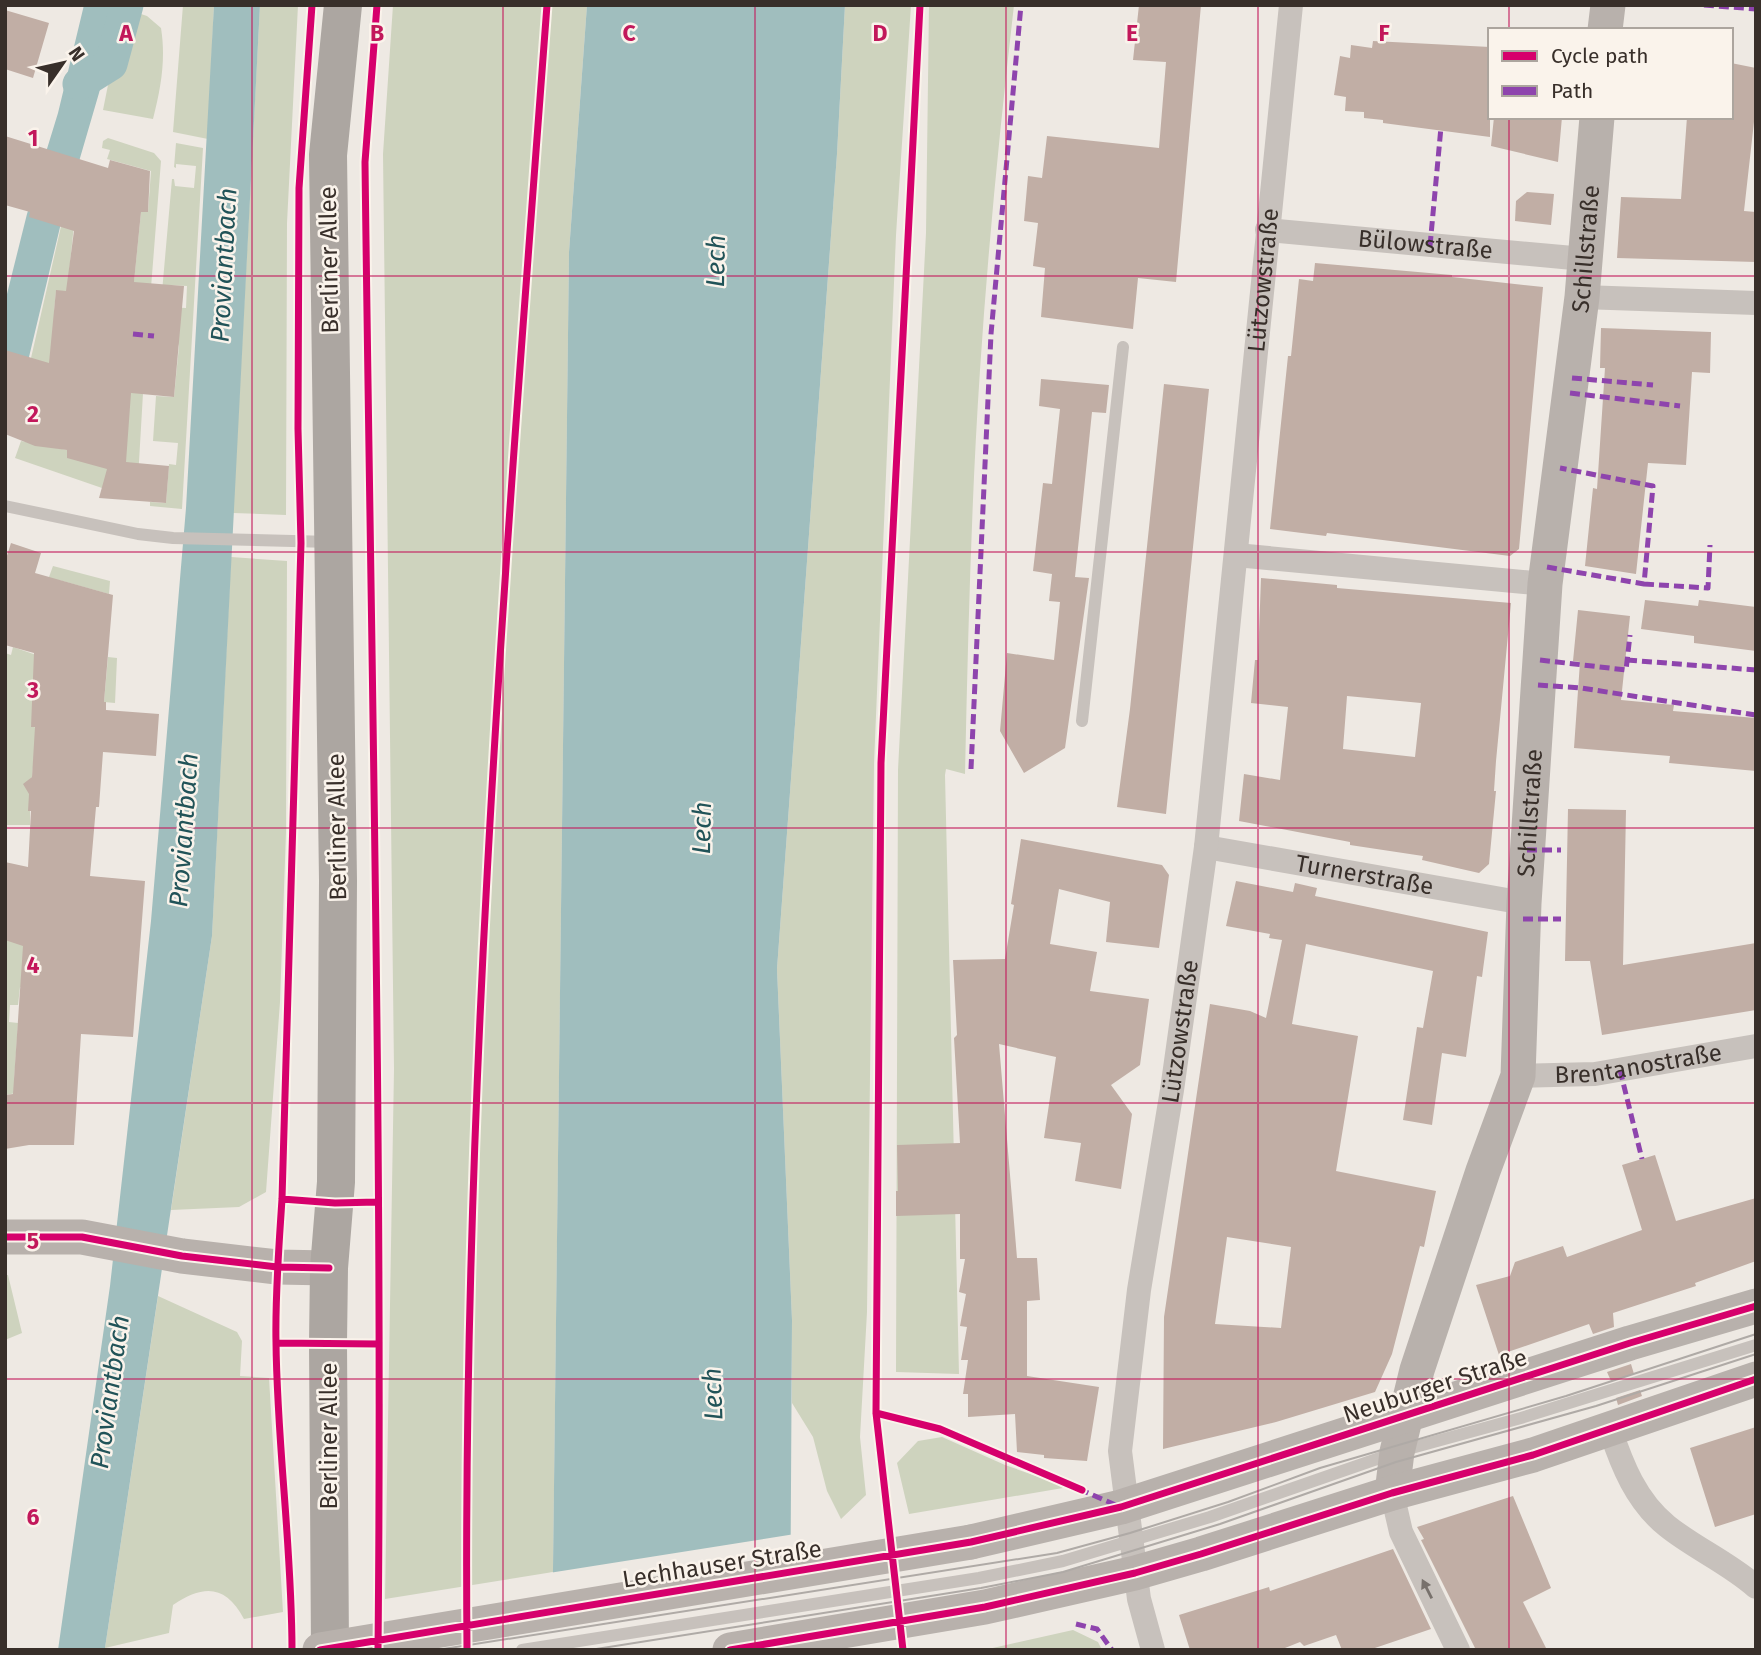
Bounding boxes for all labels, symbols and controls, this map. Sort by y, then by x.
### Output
text: A [118,19,133,47]
text: B [370,19,384,47]
text: C [622,19,636,47]
text: D [873,19,888,47]
text: E [1126,19,1138,47]
text: F [1378,19,1390,47]
north arrow [28,28,98,98]
legend [1488,28,1733,119]
text: N [64,42,90,65]
text: Cycle path [1551,43,1649,69]
text: Path [1551,78,1593,104]
text: 1 [28,124,38,152]
street label: Schillstraße [1566,184,1605,315]
street label: Berliner Allee [314,186,344,334]
water label: Proviantbach [204,187,244,343]
street label: Lützowstraße [1242,207,1284,353]
street label: Bülowstraße [1357,224,1494,265]
water label: Lech [700,234,732,288]
text: 2 [27,400,39,428]
text: 3 [26,676,39,704]
street label: Schillstraße [1512,748,1548,878]
water label: Proviantbach [163,752,205,908]
street label: Berliner Allee [322,753,352,901]
water label: Lech [686,801,718,855]
street label: Turnerstraße [1293,849,1436,901]
text: 4 [27,951,40,979]
street label: Lützowstraße [1156,958,1204,1105]
street label: Brentanostraße [1554,1038,1724,1089]
text: 5 [27,1227,39,1255]
water label: Proviantbach [84,1313,136,1471]
street label: Neuburger Straße [1339,1343,1531,1429]
street label: Berliner Allee [315,1362,343,1510]
water label: Lech [697,1367,729,1421]
text: 6 [27,1503,40,1531]
street label: Lechhauser Straße [620,1534,824,1594]
one-way arrow [1422,1579,1433,1599]

